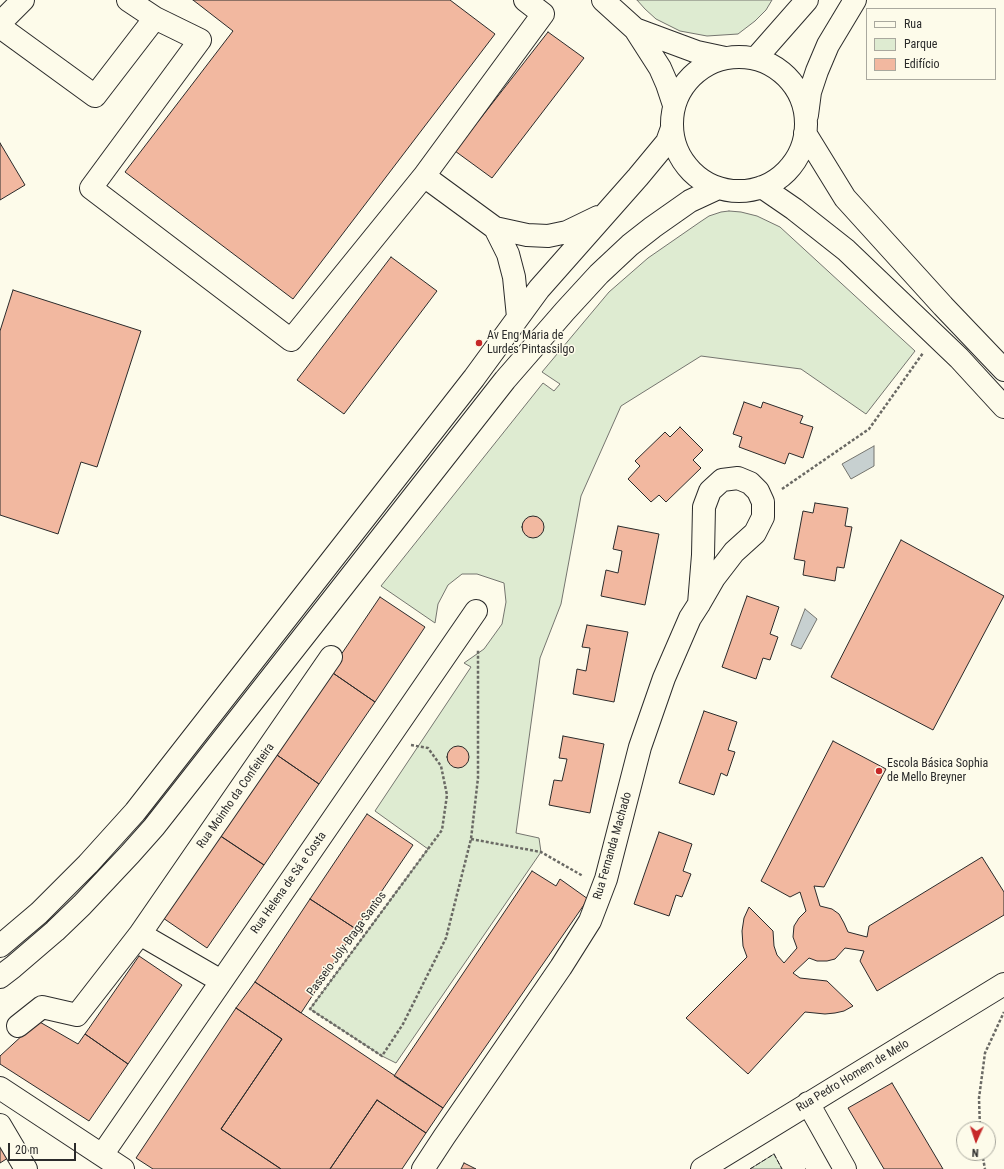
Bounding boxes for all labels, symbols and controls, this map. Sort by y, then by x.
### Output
legend [866,8,996,80]
text: Rua [904,17,922,31]
text: Parque [904,37,937,51]
text: Edifício [904,57,940,71]
place label: Av Eng Maria de Lurdes Pintassilgo [487,329,575,357]
marker: Av Eng Maria de Lurdes Pintassilgo [474,338,484,348]
street label: Rua Moinho da Confeiteira [194,741,278,851]
place label: Escola Básica Sophia de Mello Breyner [887,757,988,785]
marker: Escola Básica Sophia de Mello Breyner [874,766,884,776]
street label: Rua Fernanda Machado [591,791,635,901]
street label: Rua Helena de Sá e Costa [248,829,330,937]
street label: Passeio Joly Braga Santos [304,889,390,999]
street label: Rua Pedro Homem de Melo [794,1037,912,1115]
north arrow [956,1121,996,1161]
scale bar [10,1135,78,1161]
text: 20 m [15,1143,39,1157]
text: N [972,1146,979,1159]

